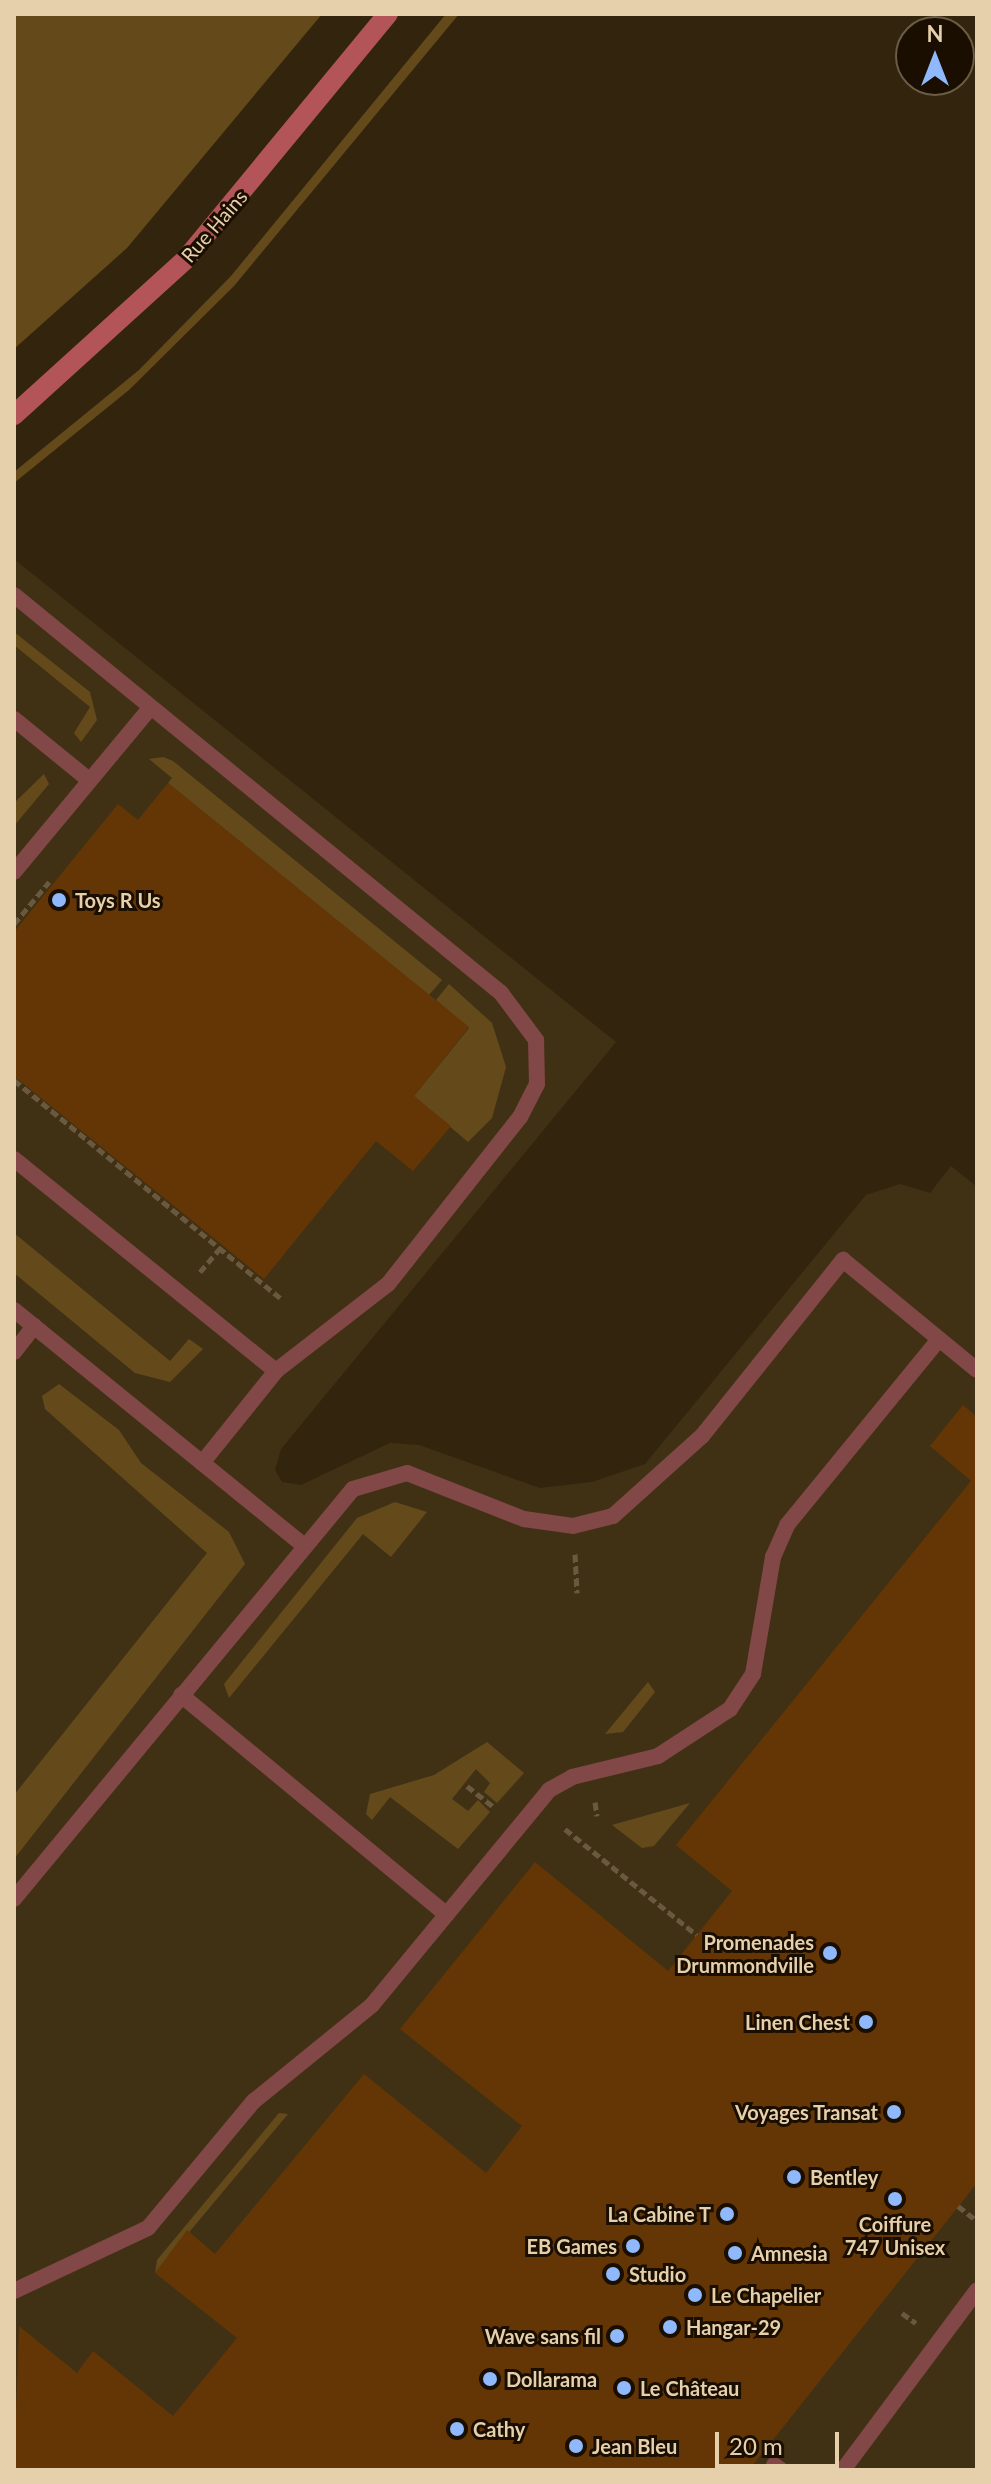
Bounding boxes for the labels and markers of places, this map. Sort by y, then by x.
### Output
place label: Toys R Us [75,888,161,912]
marker: Toys R Us [50,891,68,909]
place label: Promenades Drummondville [676,1930,814,1977]
marker: Promenades Drummondville [821,1944,839,1962]
place label: Linen Chest [745,2010,850,2034]
marker: Linen Chest [857,2013,875,2031]
place label: Voyages Transat [734,2100,878,2124]
marker: Voyages Transat [885,2103,903,2121]
place label: Bentley [810,2165,878,2189]
marker: Bentley [785,2168,803,2186]
marker: Coiffure 747 Unisex [886,2190,904,2208]
place label: La Cabine T [607,2202,711,2226]
marker: La Cabine T [718,2205,736,2223]
place label: Coiffure 747 Unisex [845,2212,945,2259]
place label: EB Games [527,2234,617,2258]
marker: EB Games [624,2237,642,2255]
place label: Amnesia [751,2241,828,2265]
marker: Amnesia [726,2244,744,2262]
place label: Studio [629,2262,686,2286]
marker: Studio [604,2265,622,2283]
place label: Le Chapelier [711,2283,821,2307]
marker: Le Chapelier [686,2286,704,2304]
place label: Hangar-29 [686,2315,781,2339]
marker: Hangar-29 [661,2318,679,2336]
place label: Wave sans fil [485,2324,601,2348]
marker: Wave sans fil [608,2327,626,2345]
place label: Dollarama [506,2367,597,2391]
marker: Dollarama [481,2370,499,2388]
place label: Le Château [640,2376,739,2400]
marker: Le Château [615,2379,633,2397]
place label: Cathy [473,2417,525,2441]
marker: Cathy [448,2420,466,2438]
place label: Jean Bleu [592,2434,677,2458]
marker: Jean Bleu [567,2437,585,2455]

